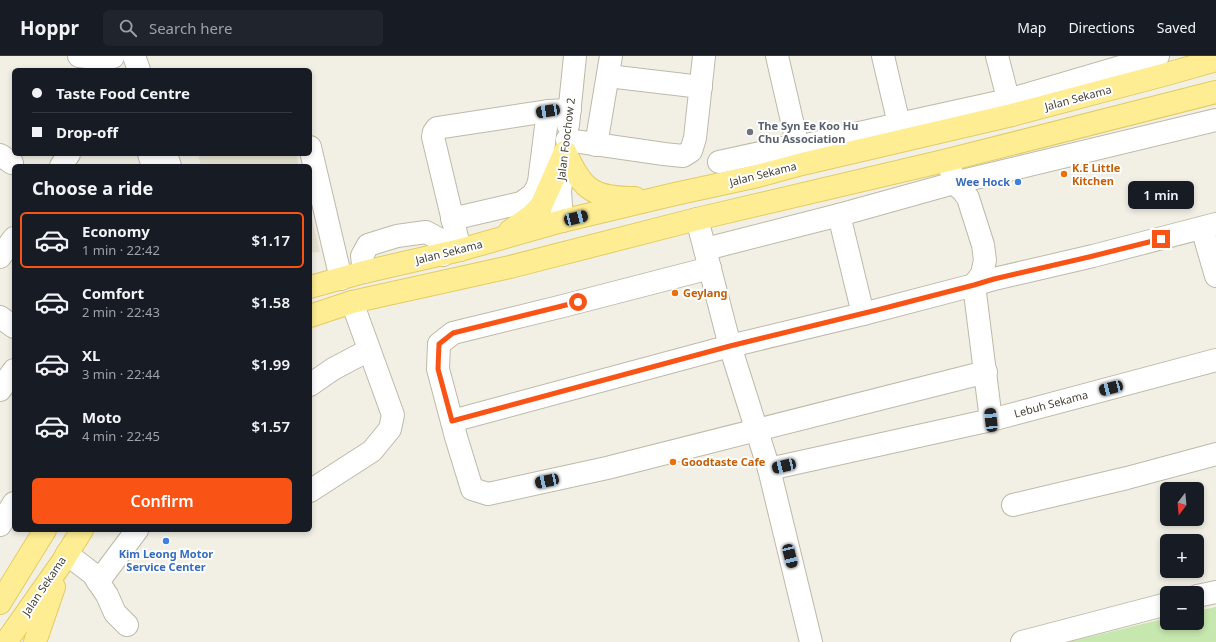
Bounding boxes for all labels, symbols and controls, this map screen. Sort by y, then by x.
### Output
search box [103,10,383,46]
text: Hoppr [20,15,79,41]
icon: search [117,17,139,39]
text: Search here [149,18,232,38]
text: Map [1017,18,1046,37]
text: Directions [1068,18,1135,37]
text: Saved [1157,18,1196,37]
street label: Jalan Sekama [1042,81,1113,114]
text: Taste Food Centre [56,83,190,103]
street label: Jalan Foochow 2 [553,97,578,182]
car [535,103,561,119]
place label: The Syn Ee Koo Hu Chu Association [758,118,858,146]
text: Drop-off [56,122,118,142]
marker: The Syn Ee Koo Hu Chu Association [745,127,755,137]
street label: Jalan Sekama [727,158,798,189]
place label: K.E Little Kitchen [1072,160,1121,188]
marker: K.E Little Kitchen [1059,169,1069,179]
place label: Wee Hock [956,174,1010,189]
text: Choose a ride [32,176,153,200]
marker: Wee Hock [1013,177,1023,187]
callout: 1 min [1128,181,1194,209]
text: 1 min [1143,186,1179,204]
car [563,209,589,227]
text: Economy [82,221,150,241]
icon: car [34,222,70,258]
text: $1.17 [252,230,290,250]
route end [1152,230,1170,248]
street label: Jalan Sekama [413,236,484,267]
text: 1 min · 22:42 [82,241,160,259]
text: Comfort [82,283,144,303]
icon: car [34,284,70,320]
place label: Geylang [683,285,728,300]
marker: Geylang [670,288,680,298]
text: $1.58 [252,292,290,312]
route start [569,293,587,311]
text: 2 min · 22:43 [82,303,160,321]
text: XL [82,345,100,365]
icon: car [34,346,70,382]
text: $1.99 [252,354,290,374]
text: 3 min · 22:44 [82,365,160,383]
car [1098,379,1124,397]
street label: Lebuh Sekama [1012,386,1089,421]
text: Moto [82,407,121,427]
car [984,407,998,433]
icon: car [34,408,70,444]
text: $1.57 [252,416,290,436]
text: 4 min · 22:45 [82,427,160,445]
place label: Goodtaste Cafe [681,454,766,469]
marker: Goodtaste Cafe [668,457,678,467]
car [771,457,797,475]
car [534,473,560,489]
button: Confirm [32,478,292,524]
north arrow [1160,482,1204,526]
map controls [1160,482,1204,630]
button: + [1160,534,1204,578]
marker: Kim Leong Motor Service Center [161,536,171,546]
car [781,543,799,569]
place label: Kim Leong Motor Service Center [119,546,213,574]
street label: Jalan Sekama [18,553,69,619]
button: − [1160,586,1204,630]

